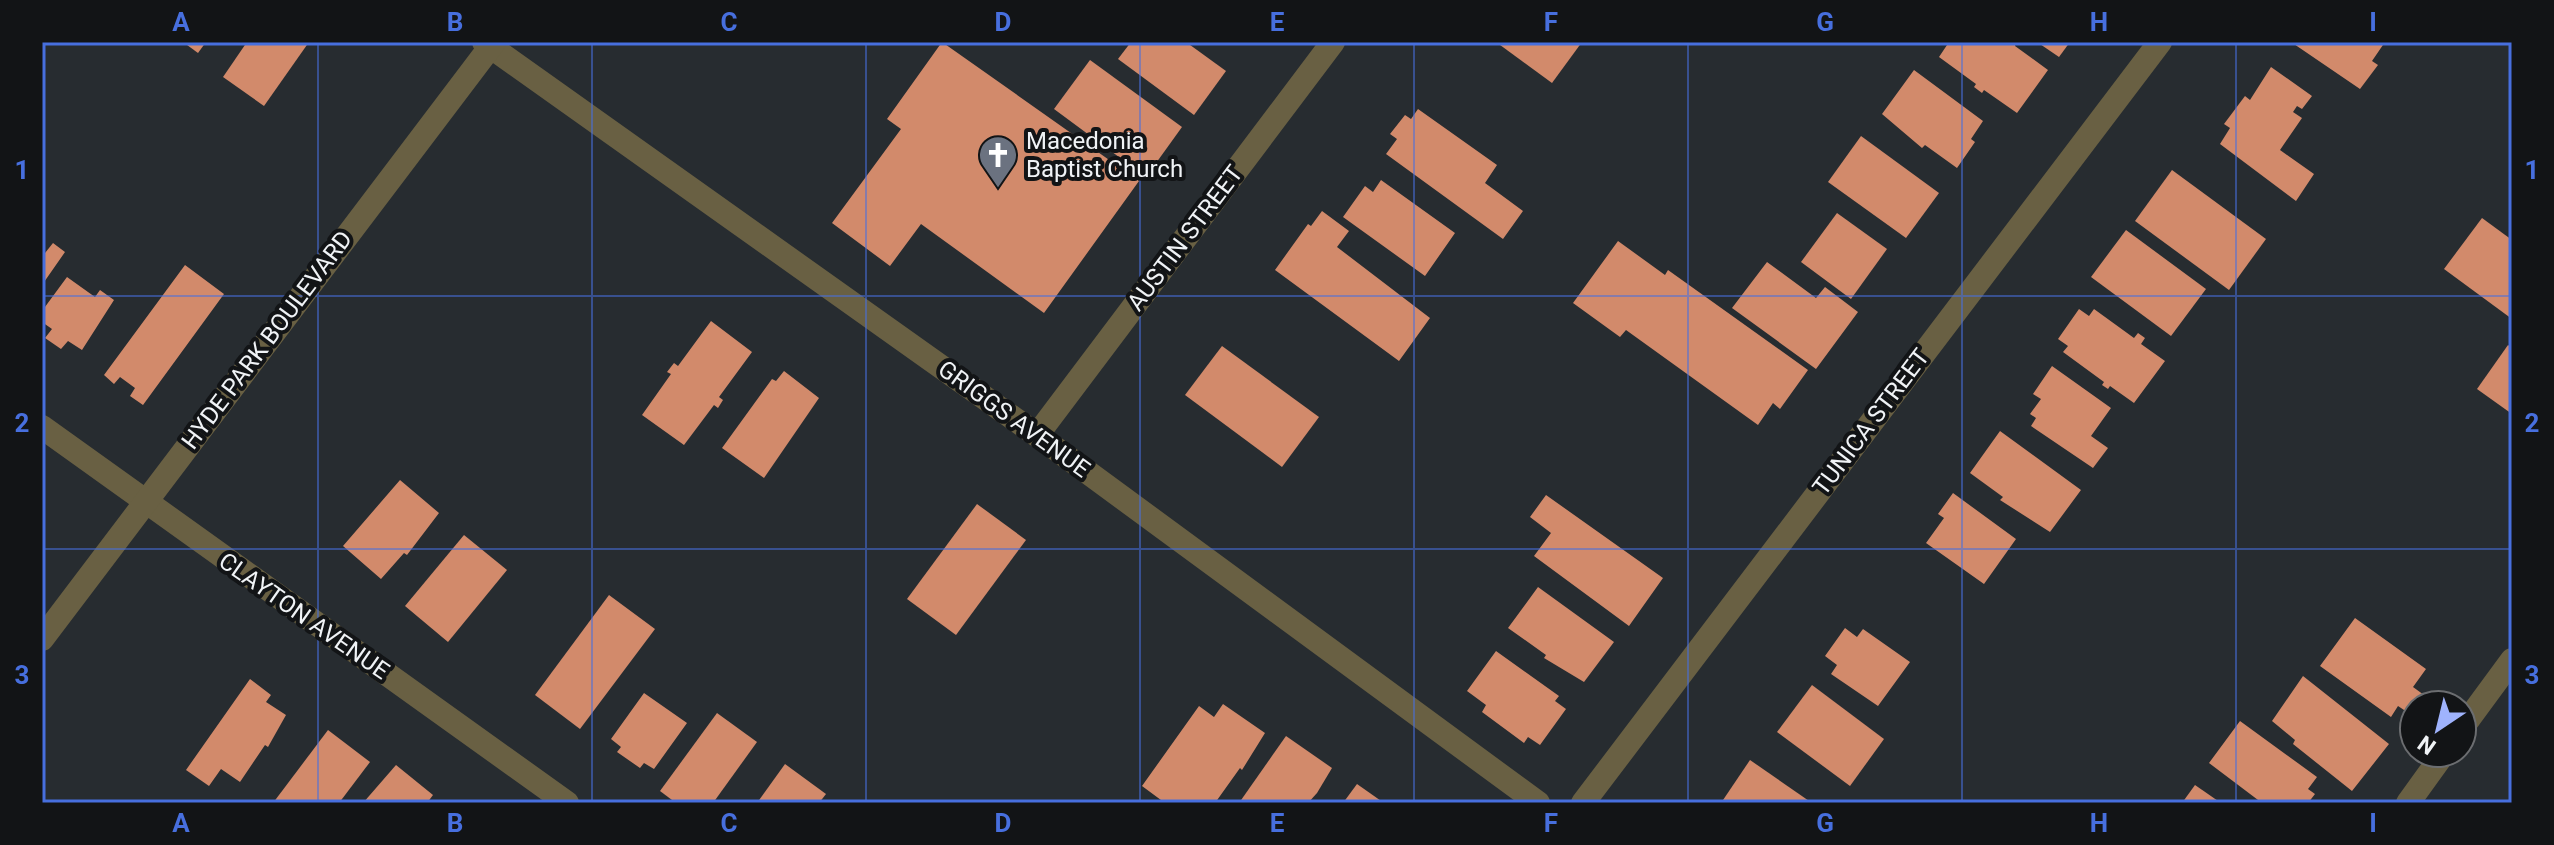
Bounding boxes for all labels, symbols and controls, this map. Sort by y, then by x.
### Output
text: A [172,7,190,37]
text: B [447,7,463,37]
text: C [720,7,738,37]
text: D [995,7,1011,37]
text: E [1270,7,1285,37]
text: F [1544,7,1558,37]
text: G [1816,7,1834,37]
text: H [2090,7,2108,37]
text: I [2369,7,2377,37]
place label: Macedonia Baptist Church [1026,127,1183,183]
church icon: Macedonia Baptist Church [977,134,1019,189]
text: 1 [15,155,29,185]
text: 1 [2525,155,2539,185]
street label: AUSTIN STREET [1121,160,1249,316]
street label: HYDE PARK BOULEVARD [176,225,358,455]
street label: TUNICA STREET [1807,343,1935,501]
street label: GRIGGS AVENUE [933,355,1095,483]
text: 2 [15,408,29,438]
text: 2 [2525,408,2539,438]
street label: CLAYTON AVENUE [213,547,395,685]
text: 3 [15,660,29,690]
text: 3 [2525,660,2539,690]
north arrow [2398,689,2478,769]
text: N [2413,730,2440,760]
text: A [172,808,190,838]
text: B [447,808,463,838]
text: C [720,808,738,838]
text: D [995,808,1011,838]
text: E [1270,808,1285,838]
text: F [1544,808,1558,838]
text: G [1816,808,1834,838]
text: H [2090,808,2108,838]
text: I [2369,808,2377,838]

